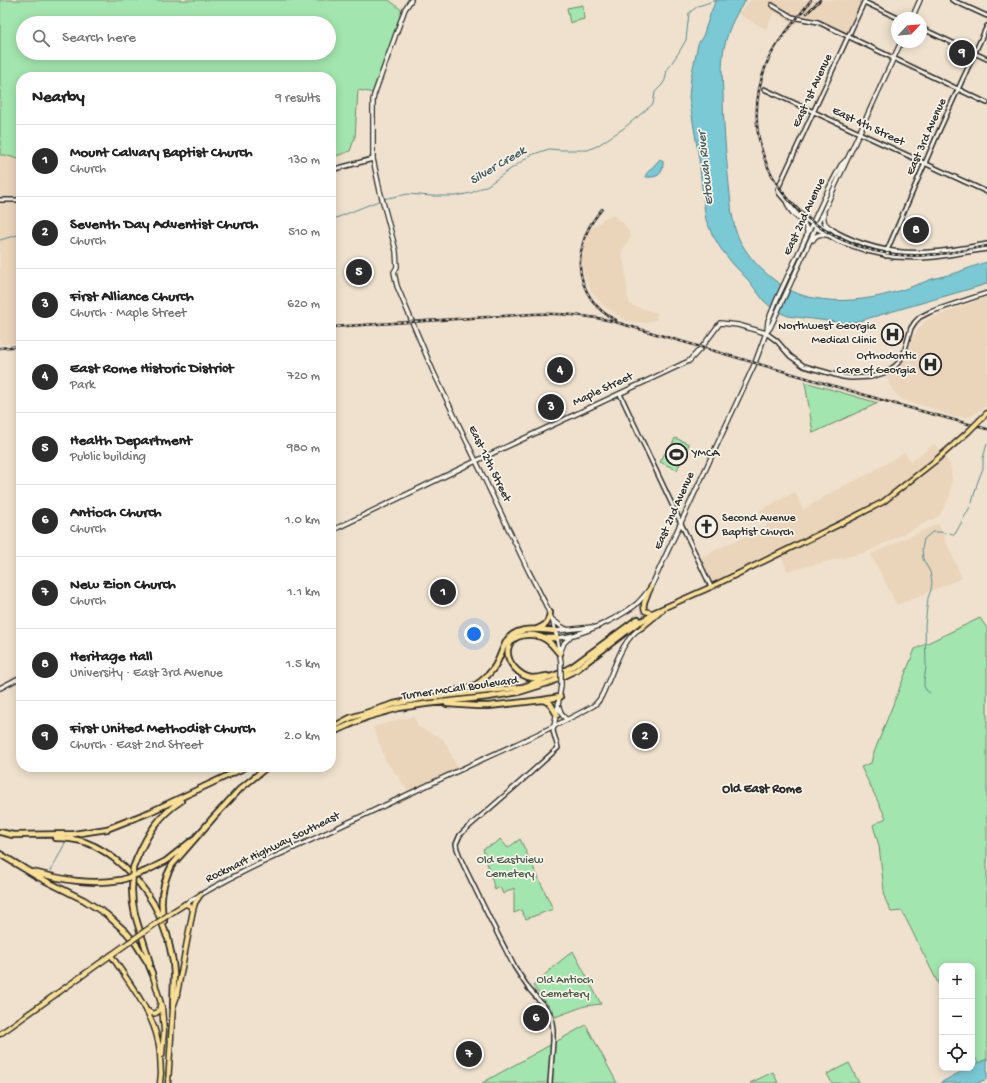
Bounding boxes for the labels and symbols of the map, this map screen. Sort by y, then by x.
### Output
north arrow [891,12,927,48]
pin: 9 [949,38,975,68]
street label: East 1st Avenue [790,51,836,130]
street label: East 3rd Avenue [904,96,951,178]
street label: East 4th Street [830,104,907,150]
water label: Etowah River [694,128,717,206]
water label: Silver Creek [467,143,530,189]
street label: East 2nd Avenue [781,175,829,258]
pin: 8 [903,215,929,245]
pin: 5 [346,257,372,287]
place label: Northwest Georgia Medical Clinic [778,320,877,348]
hospital icon: Northwest Georgia Medical Clinic [879,321,905,347]
place label: Orthodontic Care of Georgia [836,350,917,378]
hospital icon: Orthodontic Care of Georgia [918,351,944,377]
pin: 4 [547,355,573,385]
street label: Maple Street [571,370,636,410]
pin: 3 [538,392,564,422]
street label: East 12th Street [464,424,514,505]
sports icon: YMCA [663,441,689,467]
place label: YMCA [691,447,720,461]
street label: East 2nd Avenue [652,469,699,552]
place label: Second Avenue Baptist Church [721,512,797,540]
church icon: Second Avenue Baptist Church [694,513,720,539]
pin: 1 [430,577,456,607]
your location [464,624,484,644]
street label: Turner McCall Boulevard [400,674,520,704]
pin: 2 [632,721,658,751]
district label: Old East Rome [722,782,803,797]
street label: Rockmart Highway Southeast [204,809,343,887]
park label: Old Eastview Cemetery [477,854,544,882]
park label: Old Antioch Cemetery [537,974,594,1002]
pin: 6 [523,1003,549,1033]
pin: 7 [456,1039,482,1069]

